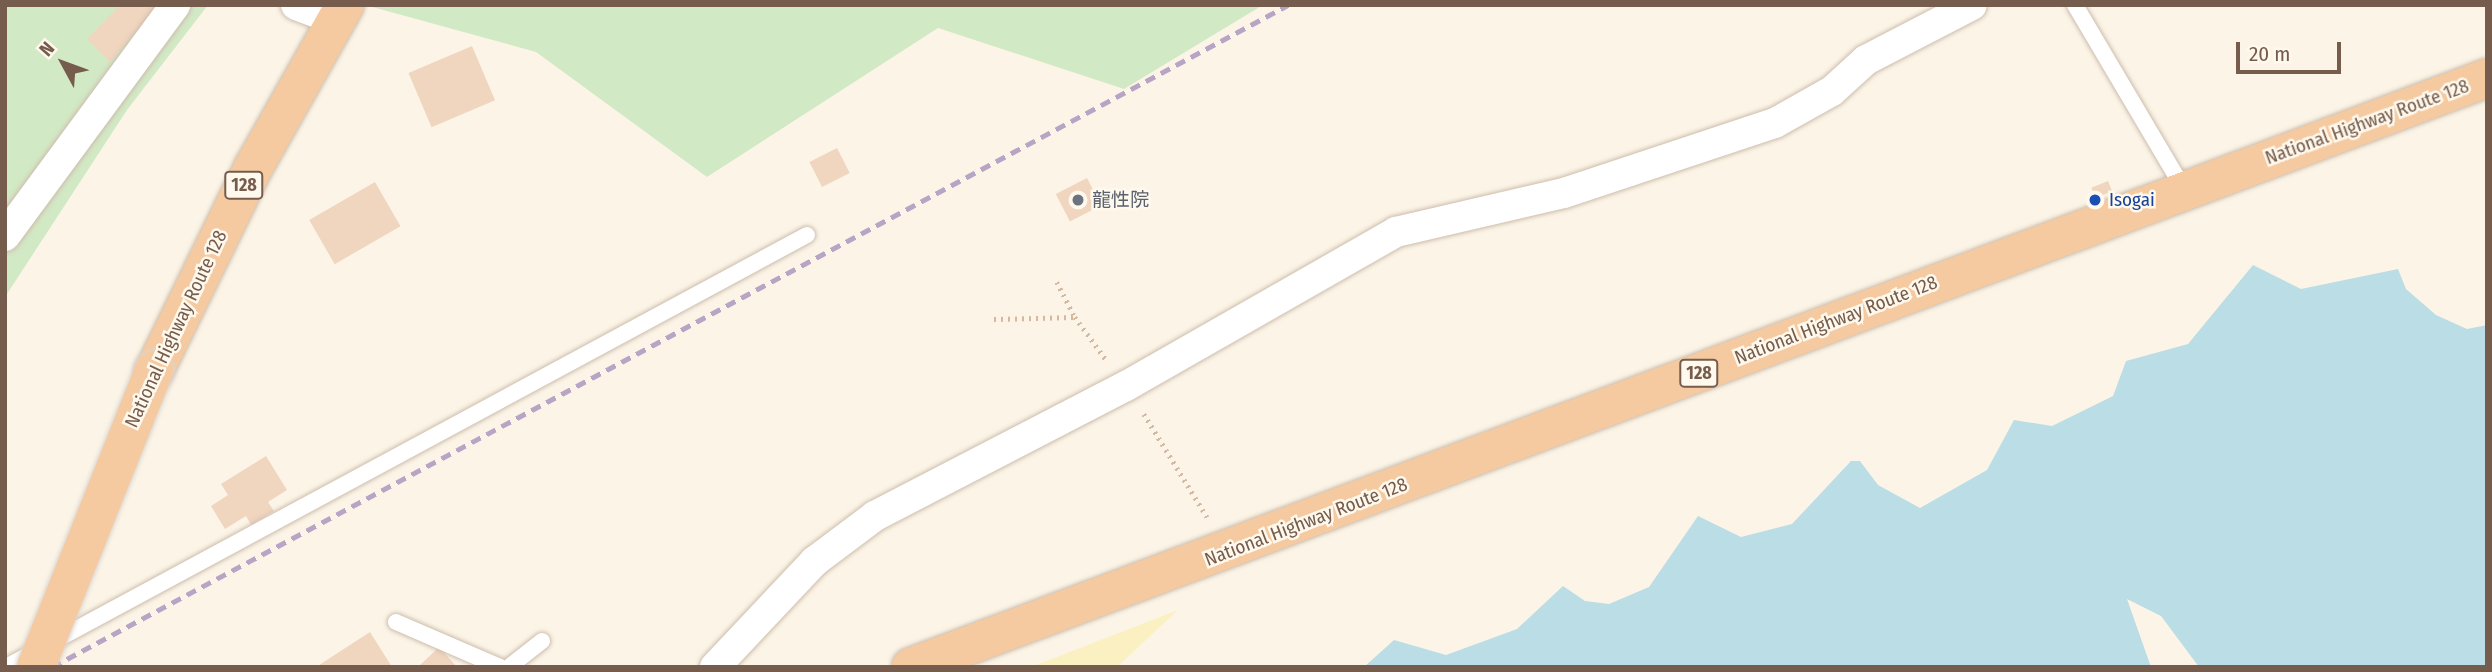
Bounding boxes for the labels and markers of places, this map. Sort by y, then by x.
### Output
place label: 龍性院 [1092,189,1149,211]
place label: Isogai [2109,189,2155,211]
marker: 龍性院 [1070,192,1086,208]
marker: Isogai [2087,192,2103,208]

